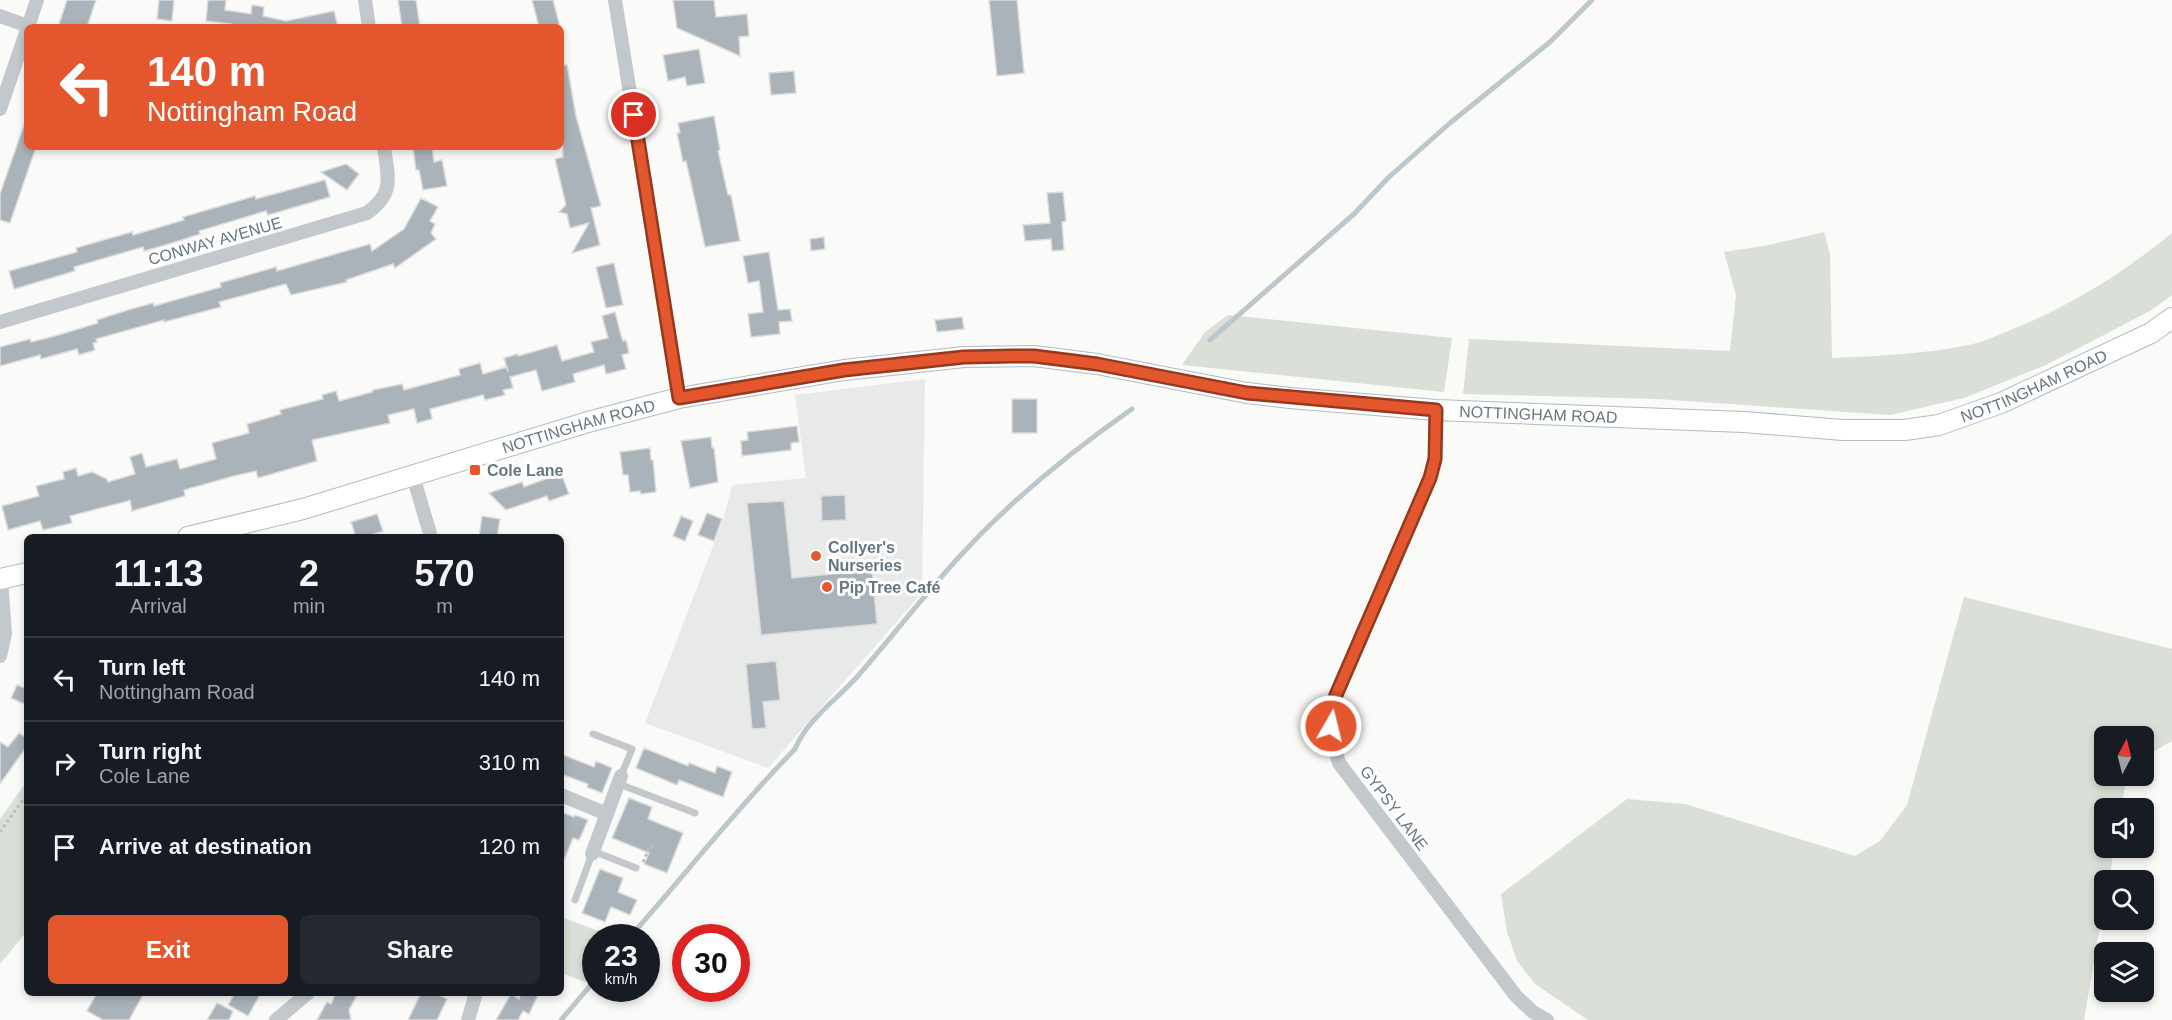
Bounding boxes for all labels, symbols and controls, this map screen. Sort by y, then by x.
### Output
icon: left [48,48,126,126]
text: 140 m [147,48,266,95]
pin [608,89,659,140]
text: Nottingham Road [147,97,357,127]
icon: arrive [617,98,650,131]
street label: CONWAY AVENUE [146,214,284,268]
street label: NOTTINGHAM ROAD [1958,346,2110,425]
street label: NOTTINGHAM ROAD [500,396,657,456]
street label: NOTTINGHAM ROAD [1459,402,1618,426]
place label: Cole Lane [487,462,564,479]
marker: Cole Lane [468,463,482,477]
place label: Collyer's Nurseries [828,539,902,574]
marker: Collyer's Nurseries [809,549,823,563]
text: 11:13 [113,553,203,594]
text: 2 [299,553,319,594]
text: 570 [415,553,475,594]
place label: Pip Tree Café [839,579,940,596]
marker: Pip Tree Café [820,580,834,594]
text: Arrival [130,595,187,617]
text: min [293,595,325,617]
text: m [436,595,453,617]
text: Turn left [99,655,185,680]
icon: left [48,663,81,696]
text: 140 m [479,666,540,691]
text: Nottingham Road [99,681,255,703]
position arrow [1299,694,1363,758]
north arrow [2094,726,2154,786]
map controls [2094,726,2154,1002]
text: Turn right [99,739,201,764]
icon: right [48,747,81,780]
text: 310 m [479,750,540,775]
street label: GYPSY LANE [1357,763,1431,853]
text: Cole Lane [99,765,190,787]
button: sound [2094,798,2154,858]
icon: arrive [48,831,81,864]
text: Arrive at destination [99,834,312,859]
text: 120 m [479,834,540,859]
button: search [2094,870,2154,930]
button: Exit [48,915,288,984]
button: Share [300,915,540,984]
speed limit sign: 30 [672,924,750,1002]
text: 23 [604,939,638,972]
button: layers [2094,942,2154,1002]
text: km/h [605,970,637,987]

